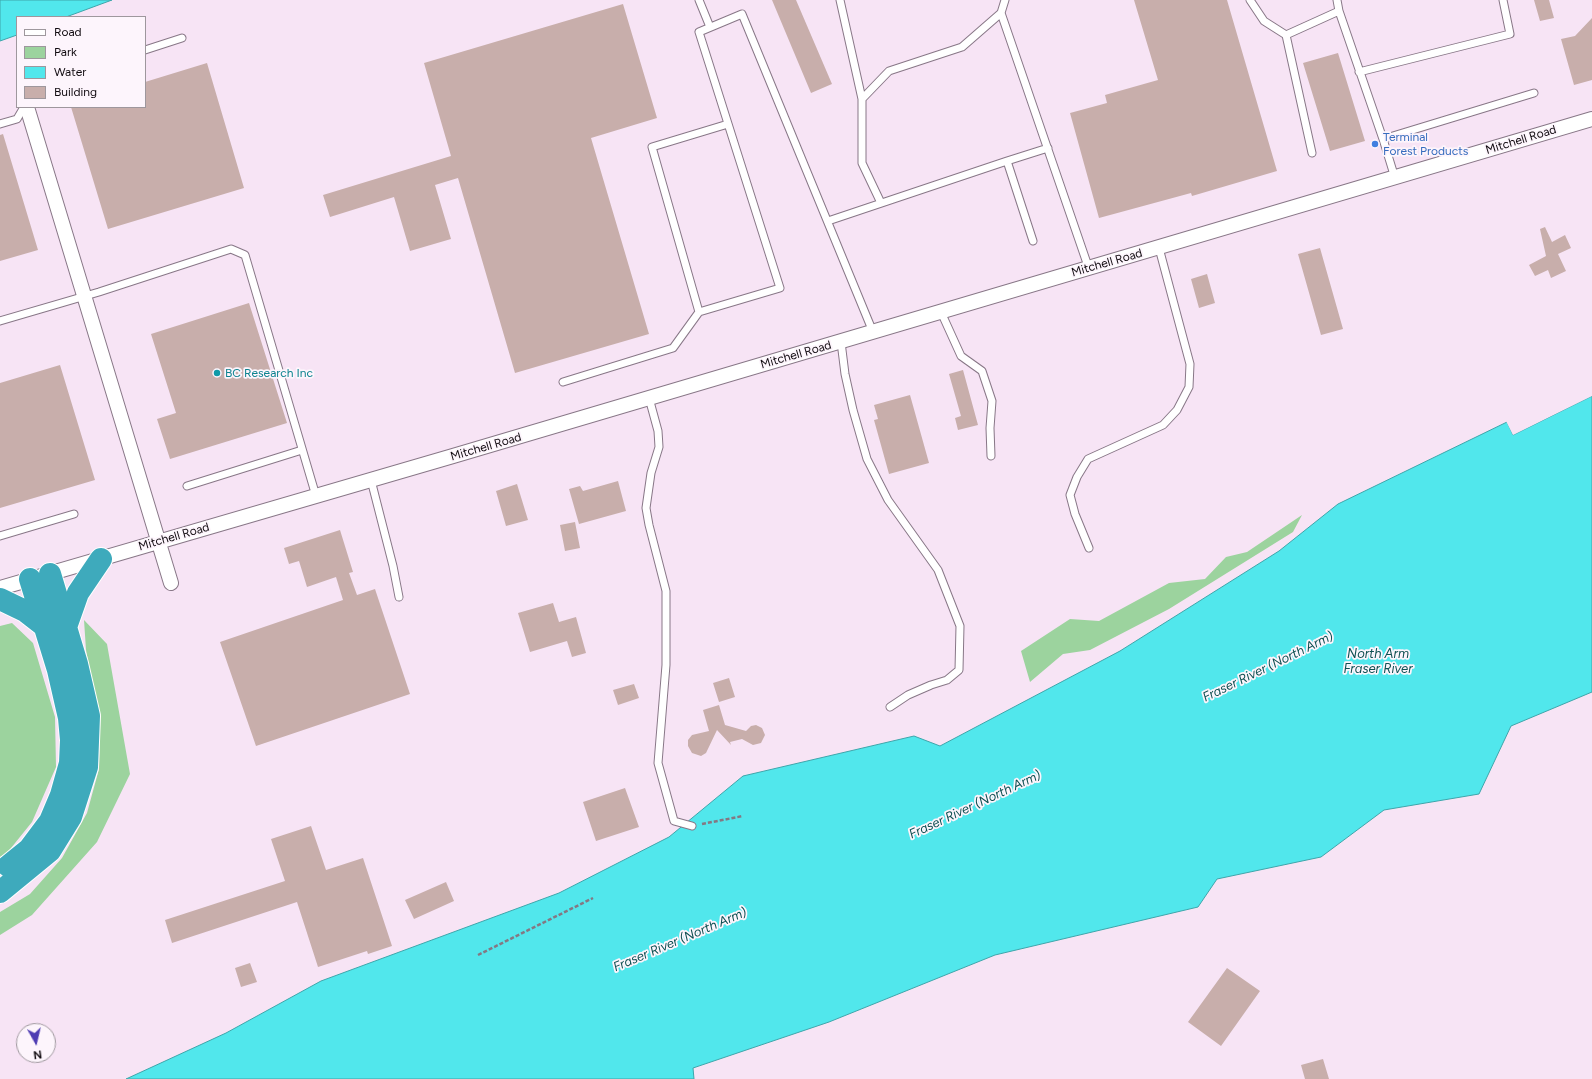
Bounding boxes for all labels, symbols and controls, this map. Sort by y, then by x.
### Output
legend [16,16,146,108]
text: Road [54,25,82,39]
text: Park [54,45,77,59]
text: Water [54,65,86,79]
text: Building [54,85,97,99]
street label: Mitchell Road [1484,122,1558,158]
place label: Terminal Forest Products [1383,130,1468,158]
marker: Terminal Forest Products [1370,139,1380,149]
street label: Mitchell Road [1070,246,1144,280]
street label: Mitchell Road [759,338,833,372]
place label: BC Research Inc [225,366,313,380]
marker: BC Research Inc [212,368,222,378]
street label: Mitchell Road [449,430,523,464]
street label: Mitchell Road [137,520,211,554]
water label: Fraser River (North Arm) [1200,629,1336,705]
water label: North Arm Fraser River [1343,646,1413,677]
water label: Fraser River (North Arm) [907,768,1043,842]
water label: Fraser River (North Arm) [611,905,749,975]
north arrow [16,1023,56,1063]
text: N [32,1047,43,1061]

